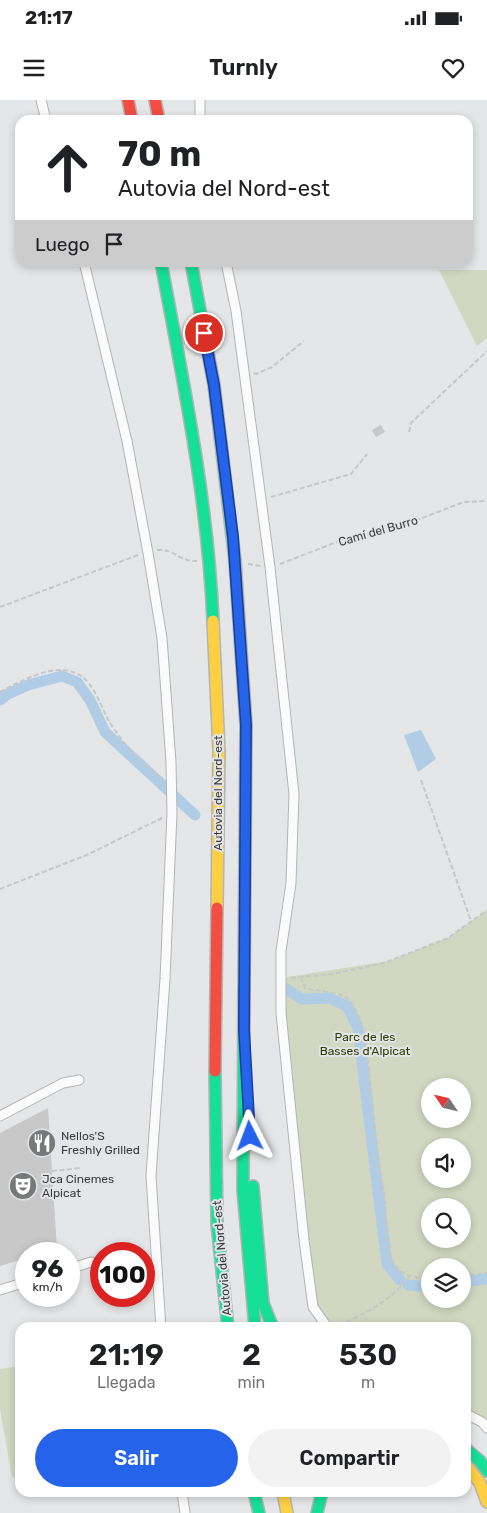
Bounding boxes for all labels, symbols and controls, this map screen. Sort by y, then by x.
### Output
text: 21:17 [25,6,73,29]
icon: menu [20,54,48,82]
text: Turnly [209,54,278,81]
icon: heart [439,54,467,82]
text: 70 m [118,133,201,175]
icon: ahead [35,135,100,200]
text: Autovia del Nord-est [118,175,330,202]
icon: arrive [100,230,128,258]
text: Luego [35,233,90,256]
pin [183,312,225,354]
icon: arrive [190,319,218,347]
street label: Camí del Burro [337,513,419,549]
street label: Autovia del Nord-est [211,735,225,851]
park label: Parc de les Basses d'Alpicat [320,1030,411,1058]
north arrow [421,1078,471,1128]
map controls [421,1078,471,1308]
position arrow [223,1109,275,1161]
restaurant icon: Nellos'S Freshly Grilled [27,1128,57,1158]
place label: Nellos'S Freshly Grilled [61,1129,140,1157]
button: sound [421,1138,471,1188]
theatre icon: Jca Cinemes Alpicat [8,1171,38,1201]
place label: Jca Cinemes Alpicat [42,1172,114,1200]
button: search [421,1198,471,1248]
street label: Autovia del Nord-est [210,1200,234,1316]
speed limit sign: 100 [90,1242,155,1307]
text: 96 [31,1254,64,1283]
button: layers [421,1258,471,1308]
text: km/h [33,1280,62,1294]
text: 21:19 [89,1337,164,1373]
text: 2 [242,1337,261,1373]
text: 530 [339,1337,397,1373]
text: Llegada [97,1373,156,1392]
text: min [238,1373,265,1392]
text: m [361,1373,375,1392]
button: Salir [35,1429,238,1487]
button: Compartir [248,1429,451,1487]

